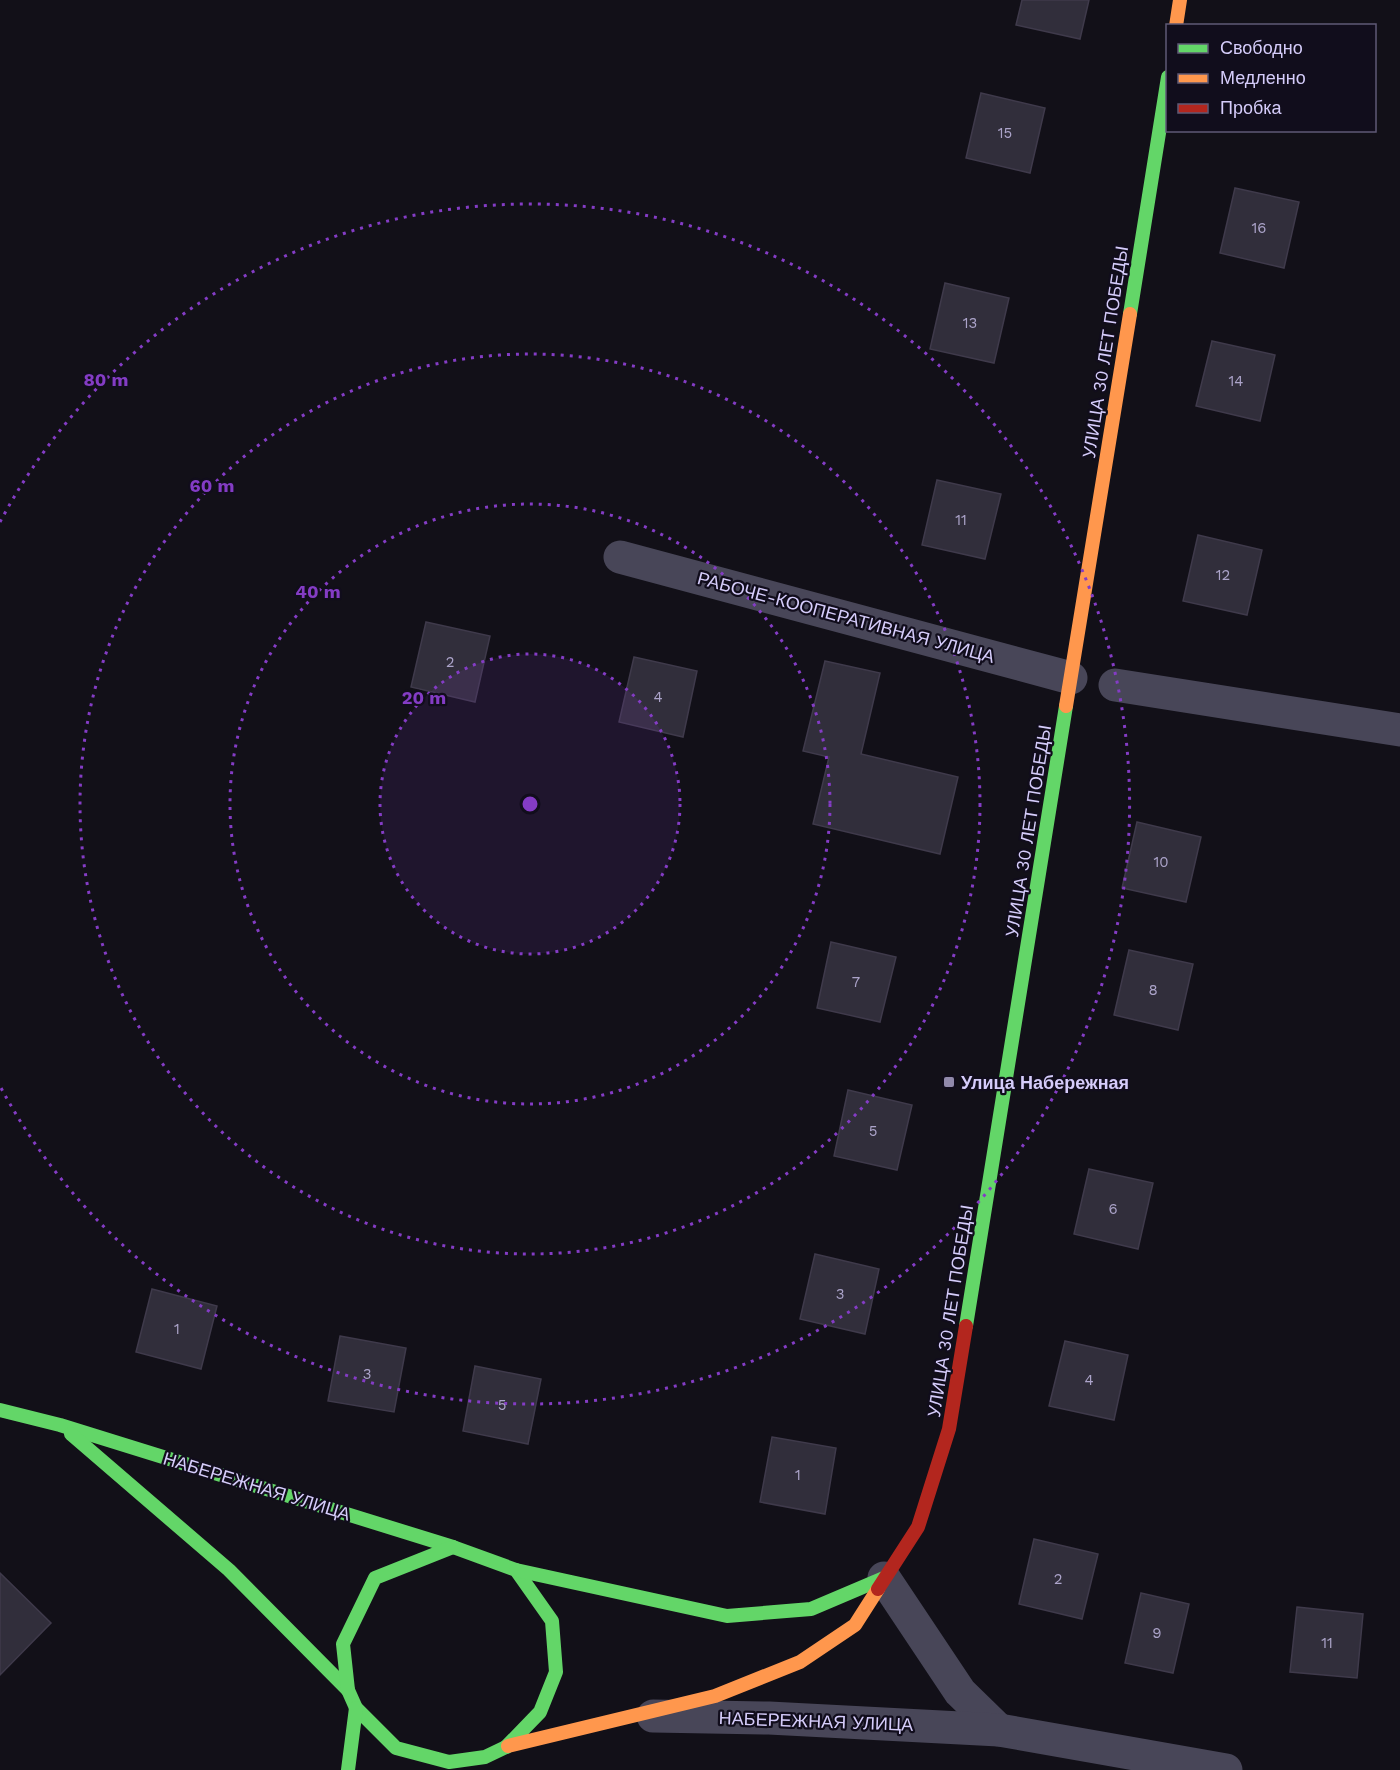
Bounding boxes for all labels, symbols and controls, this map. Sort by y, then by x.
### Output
legend [1166,24,1376,132]
text: Свободно [1220,37,1303,58]
text: Медленно [1220,67,1306,88]
text: Пробка [1220,97,1283,118]
house number: 15 [998,124,1012,142]
house number: 16 [1252,219,1266,237]
street label: УЛИЦА 30 ЛЕТ ПОБЕДЫ [1078,244,1132,460]
house number: 13 [963,314,977,332]
text: 80 m [84,369,128,390]
house number: 14 [1228,372,1244,390]
text: 60 m [190,475,234,496]
house number: 11 [955,511,967,529]
house number: 12 [1216,566,1230,584]
street label: РАБОЧЕ-КООПЕРАТИВНАЯ УЛИЦА [695,567,997,667]
text: 40 m [295,581,341,602]
house number: 2 [446,653,454,671]
text: 20 m [402,687,446,708]
house number: 4 [653,688,663,706]
street label: УЛИЦА 30 ЛЕТ ПОБЕДЫ [1001,723,1055,939]
centre of rings [520,794,540,814]
house number: 10 [1153,853,1169,871]
house number: 7 [852,973,860,991]
house number: 8 [1148,981,1158,999]
place label: Улица Набережная [961,1072,1129,1093]
marker: Улица Набережная [942,1075,956,1089]
house number: 5 [869,1122,877,1140]
house number: 6 [1108,1200,1118,1218]
street label: УЛИЦА 30 ЛЕТ ПОБЕДЫ [923,1203,977,1419]
house number: 3 [836,1285,844,1303]
house number: 1 [174,1320,180,1338]
house number: 3 [363,1365,371,1383]
house number: 4 [1084,1371,1094,1389]
house number: 5 [498,1396,506,1414]
street label: НАБЕРЕЖНАЯ УЛИЦА [161,1448,353,1524]
house number: 1 [795,1466,801,1484]
house number: 2 [1054,1570,1062,1588]
house number: 9 [1152,1624,1162,1642]
house number: 11 [1321,1634,1333,1652]
street label: НАБЕРЕЖНАЯ УЛИЦА [718,1707,914,1735]

